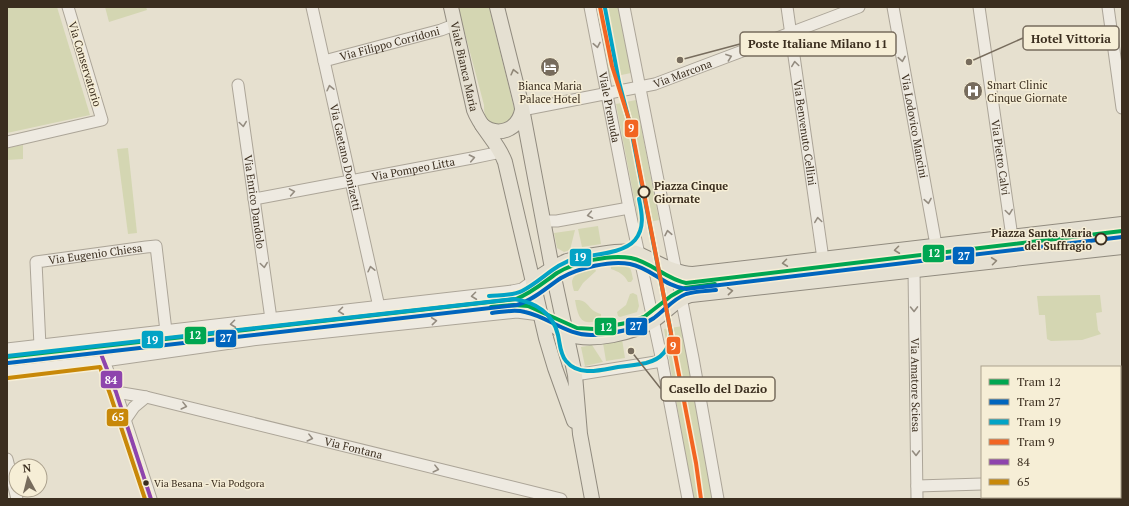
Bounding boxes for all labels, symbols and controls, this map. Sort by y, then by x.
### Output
street label: Via Conservatorio [65,20,105,108]
street label: Viale Bianca Maria [447,20,481,113]
street label: Via Filippo Corridoni [338,24,441,64]
callout: Hotel Vittoria [1023,26,1119,50]
text: Hotel Vittoria [1031,31,1111,46]
callout: Poste Italiane Milano 11 [740,32,896,56]
text: Poste Italiane Milano 11 [748,36,888,51]
one-way arrow [593,42,601,48]
one-way arrow [725,53,732,61]
hotel icon: Bianca Maria Palace Hotel [539,56,561,78]
street label: Via Marcona [651,56,714,91]
one-way arrow [897,56,906,62]
one-way arrow [791,61,800,67]
one-way arrow [510,69,518,76]
street label: Viale Premuda [596,71,623,144]
street label: Via Lodovico Mancini [898,73,931,179]
place label: Smart Clinic Cinque Giornate [987,78,1068,105]
place label: Bianca Maria Palace Hotel [518,79,582,106]
street label: Via Benvenuto Cellini [790,79,819,187]
hospital icon: Smart Clinic Cinque Giornate [962,80,984,102]
one-way arrow [326,85,334,91]
street label: Via Gaetano Donizetti [327,103,364,212]
line badge: 9 [624,119,639,138]
street label: Via Pietro Calvi [988,119,1013,196]
one-way arrow [238,121,247,127]
text: 9 [628,121,634,135]
street label: Via Enrico Dandolo [241,154,268,250]
street label: Via Pompeo Litta [370,154,456,184]
one-way arrow [468,155,475,163]
place label: Piazza Cinque Giornate [654,179,728,206]
marker: Piazza Cinque Giornate [637,185,651,199]
one-way arrow [289,188,295,197]
one-way arrow [923,198,932,204]
one-way arrow [1004,209,1013,215]
one-way arrow [587,210,594,219]
one-way arrow [814,217,823,223]
place label: Piazza Santa Maria del Suffragio [991,226,1092,253]
one-way arrow [665,230,673,236]
marker: Piazza Santa Maria del Suffragio [1094,232,1108,246]
street label: Via Eugenio Chiesa [48,241,144,267]
line badge: 12 [922,244,945,263]
one-way arrow [894,245,900,254]
text: 12 [928,246,940,260]
line badge: 27 [952,246,975,265]
line badge: 19 [569,248,592,267]
text: 27 [958,249,970,263]
text: 19 [574,250,586,264]
one-way arrow [991,257,997,266]
one-way arrow [781,258,788,267]
one-way arrow [259,262,268,268]
one-way arrow [367,266,375,272]
one-way arrow [727,287,733,296]
one-way arrow [471,291,477,300]
one-way arrow [338,306,344,315]
one-way arrow [910,306,918,312]
one-way arrow [431,317,437,326]
line badge: 12 [594,317,617,336]
line badge: 27 [625,317,648,336]
one-way arrow [230,319,236,328]
text: 27 [630,319,642,333]
text: 12 [600,320,612,334]
line badge: 12 [184,326,207,345]
text: 12 [189,328,201,342]
line badge: 27 [215,329,237,348]
line badge: 19 [141,330,164,349]
text: 27 [220,331,232,345]
text: 19 [146,333,158,347]
line badge: 9 [666,336,681,355]
street label: Via Amatore Sciesa [908,338,923,433]
text: 9 [670,339,676,353]
legend [981,366,1121,498]
line badge: 84 [100,370,123,389]
text: 84 [105,373,118,387]
text: Tram 12 [1017,374,1061,389]
callout: Casello del Dazio [661,377,775,401]
text: Casello del Dazio [669,381,767,396]
text: Tram 27 [1017,394,1061,409]
one-way arrow [181,402,187,410]
line badge: 65 [106,408,129,427]
text: 65 [112,410,124,424]
text: Tram 19 [1017,414,1061,429]
one-way arrow [306,433,313,442]
street label: Via Fontana [323,434,384,462]
text: Tram 9 [1017,434,1054,449]
one-way arrow [912,450,920,456]
text: 84 [1017,454,1030,469]
north arrow [8,458,48,498]
text: N [22,461,32,476]
one-way arrow [433,464,440,473]
text: 65 [1017,474,1030,489]
place label: Via Besana - Via Podgora [154,477,265,490]
marker: Via Besana - Via Podgora [141,478,151,488]

